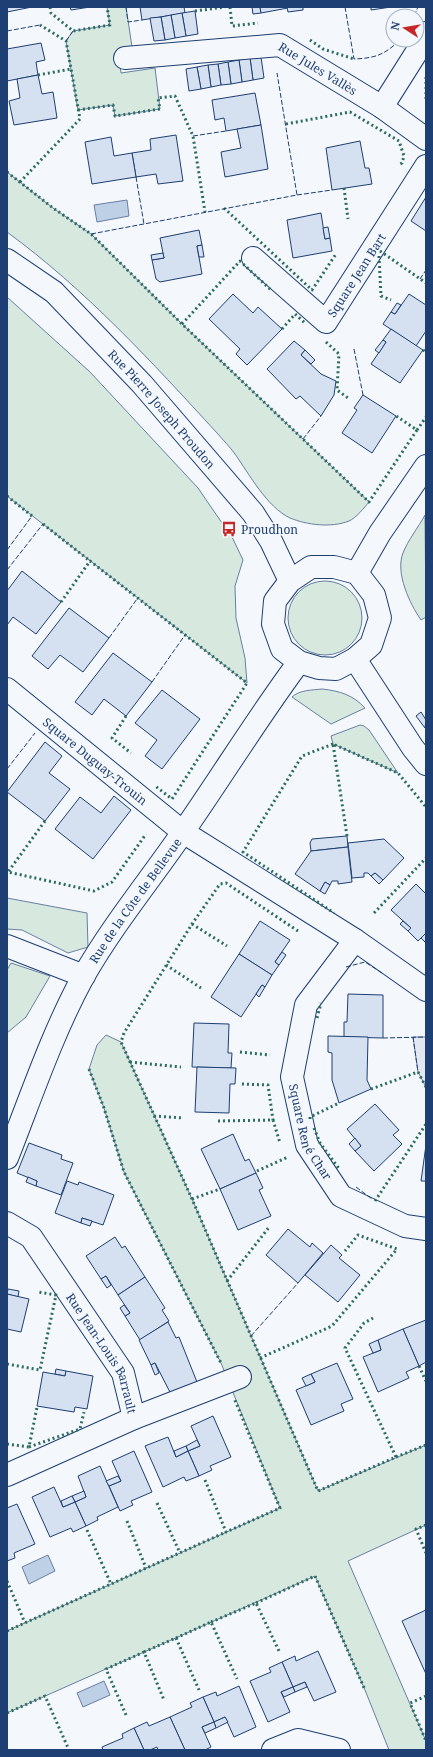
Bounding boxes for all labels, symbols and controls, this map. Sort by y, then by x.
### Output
north arrow [385,8,425,48]
text: N [386,20,403,32]
street label: Rue Jules Vallès [275,38,360,99]
street label: Square Jean Bart [323,230,389,320]
street label: Rue Pierre Joseph Proudon [105,345,220,472]
bus stop icon: Proudhon [220,520,238,538]
place label: Proudhon [241,521,298,538]
street label: Square Duguay-Trouin [40,713,152,809]
street label: Rue de la Côte de Bellevue [85,834,185,966]
street label: Square René Char [285,1082,336,1183]
street label: Rue Jean-Louis Barrault [63,1289,141,1415]

